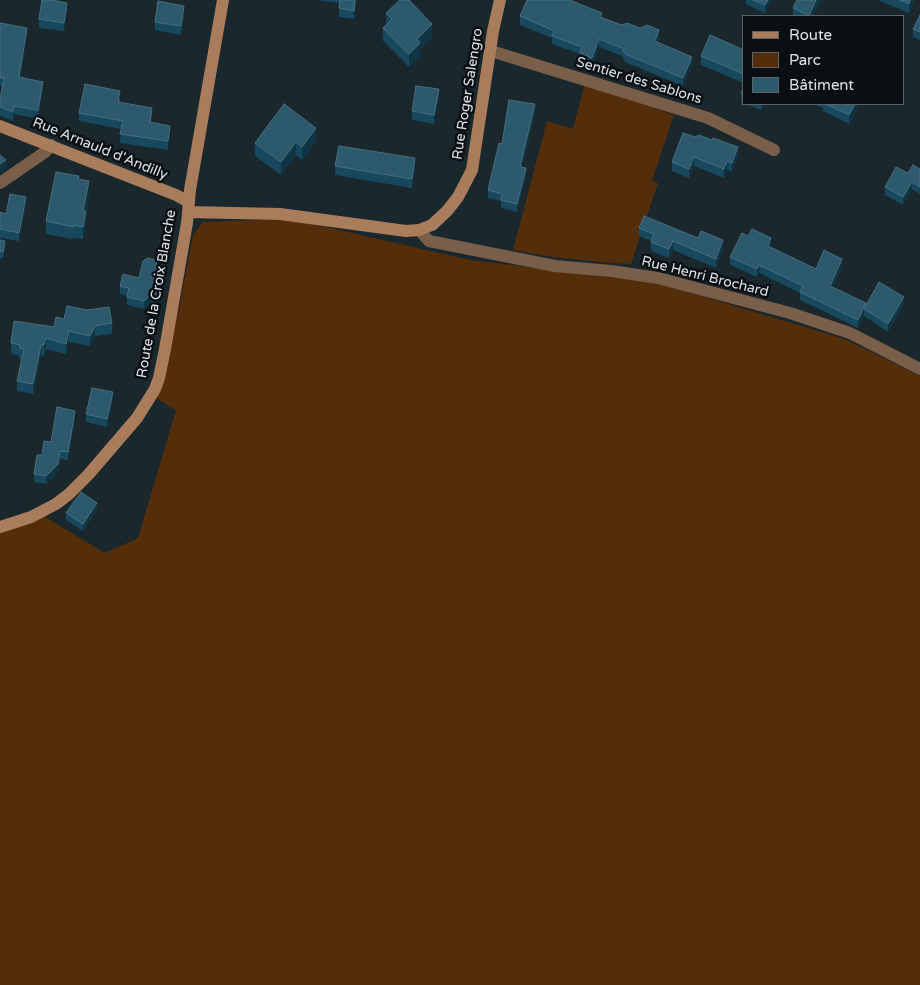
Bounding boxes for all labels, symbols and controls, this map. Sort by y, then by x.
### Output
legend [742,15,905,105]
text: Route [789,26,832,44]
street label: Rue Roger Salengro [449,27,487,161]
text: Parc [789,51,821,69]
street label: Sentier des Sablons [574,54,704,108]
text: Bâtiment [789,76,854,94]
street label: Rue Arnauld d'Andilly [30,114,170,184]
street label: Route de la Croix Blanche [134,209,180,379]
street label: Rue Henri Brochard [640,253,770,301]

